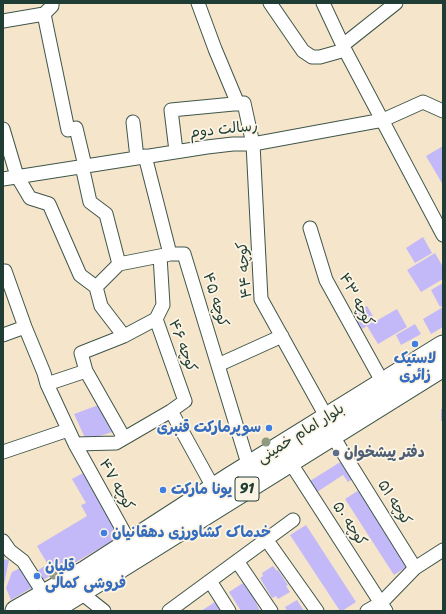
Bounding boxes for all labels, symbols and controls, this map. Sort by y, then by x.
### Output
street label: رسالت دوم [189,117,259,143]
street label: کوچه ۴۴ [234,241,256,299]
street label: کوچه ۴۳ [334,270,378,330]
street label: کوچه ۴۵ [198,271,232,329]
street label: کوچه ۴۶ [164,317,200,375]
marker: لاستیک زائری [410,339,420,349]
place label: لاستیک زائری [394,350,436,385]
street label: بلوار امام خمینی [254,400,348,468]
place label: سوپرمارکت قنبری [157,419,261,437]
marker: سوپرمارکت قنبری [264,423,274,433]
place label: دفتر پیشخوان [344,444,425,462]
marker: دفتر پیشخوان [331,448,341,458]
street label: کوچه ۴۷ [94,456,138,514]
road number: 91 [235,477,259,501]
street label: کوچه ۵۱ [373,477,415,529]
place label: یونا مارکت [171,481,232,499]
marker: یونا مارکت [158,485,168,495]
street label: کوچه ۵۰ [328,498,370,550]
place label: خدماک کشاورزی دهقانیان [112,524,271,542]
marker: خدماک کشاورزی دهقانیان [99,528,109,538]
place label: قلیان فروشی کمالی [45,558,126,593]
marker: قلیان فروشی کمالی [32,571,42,581]

